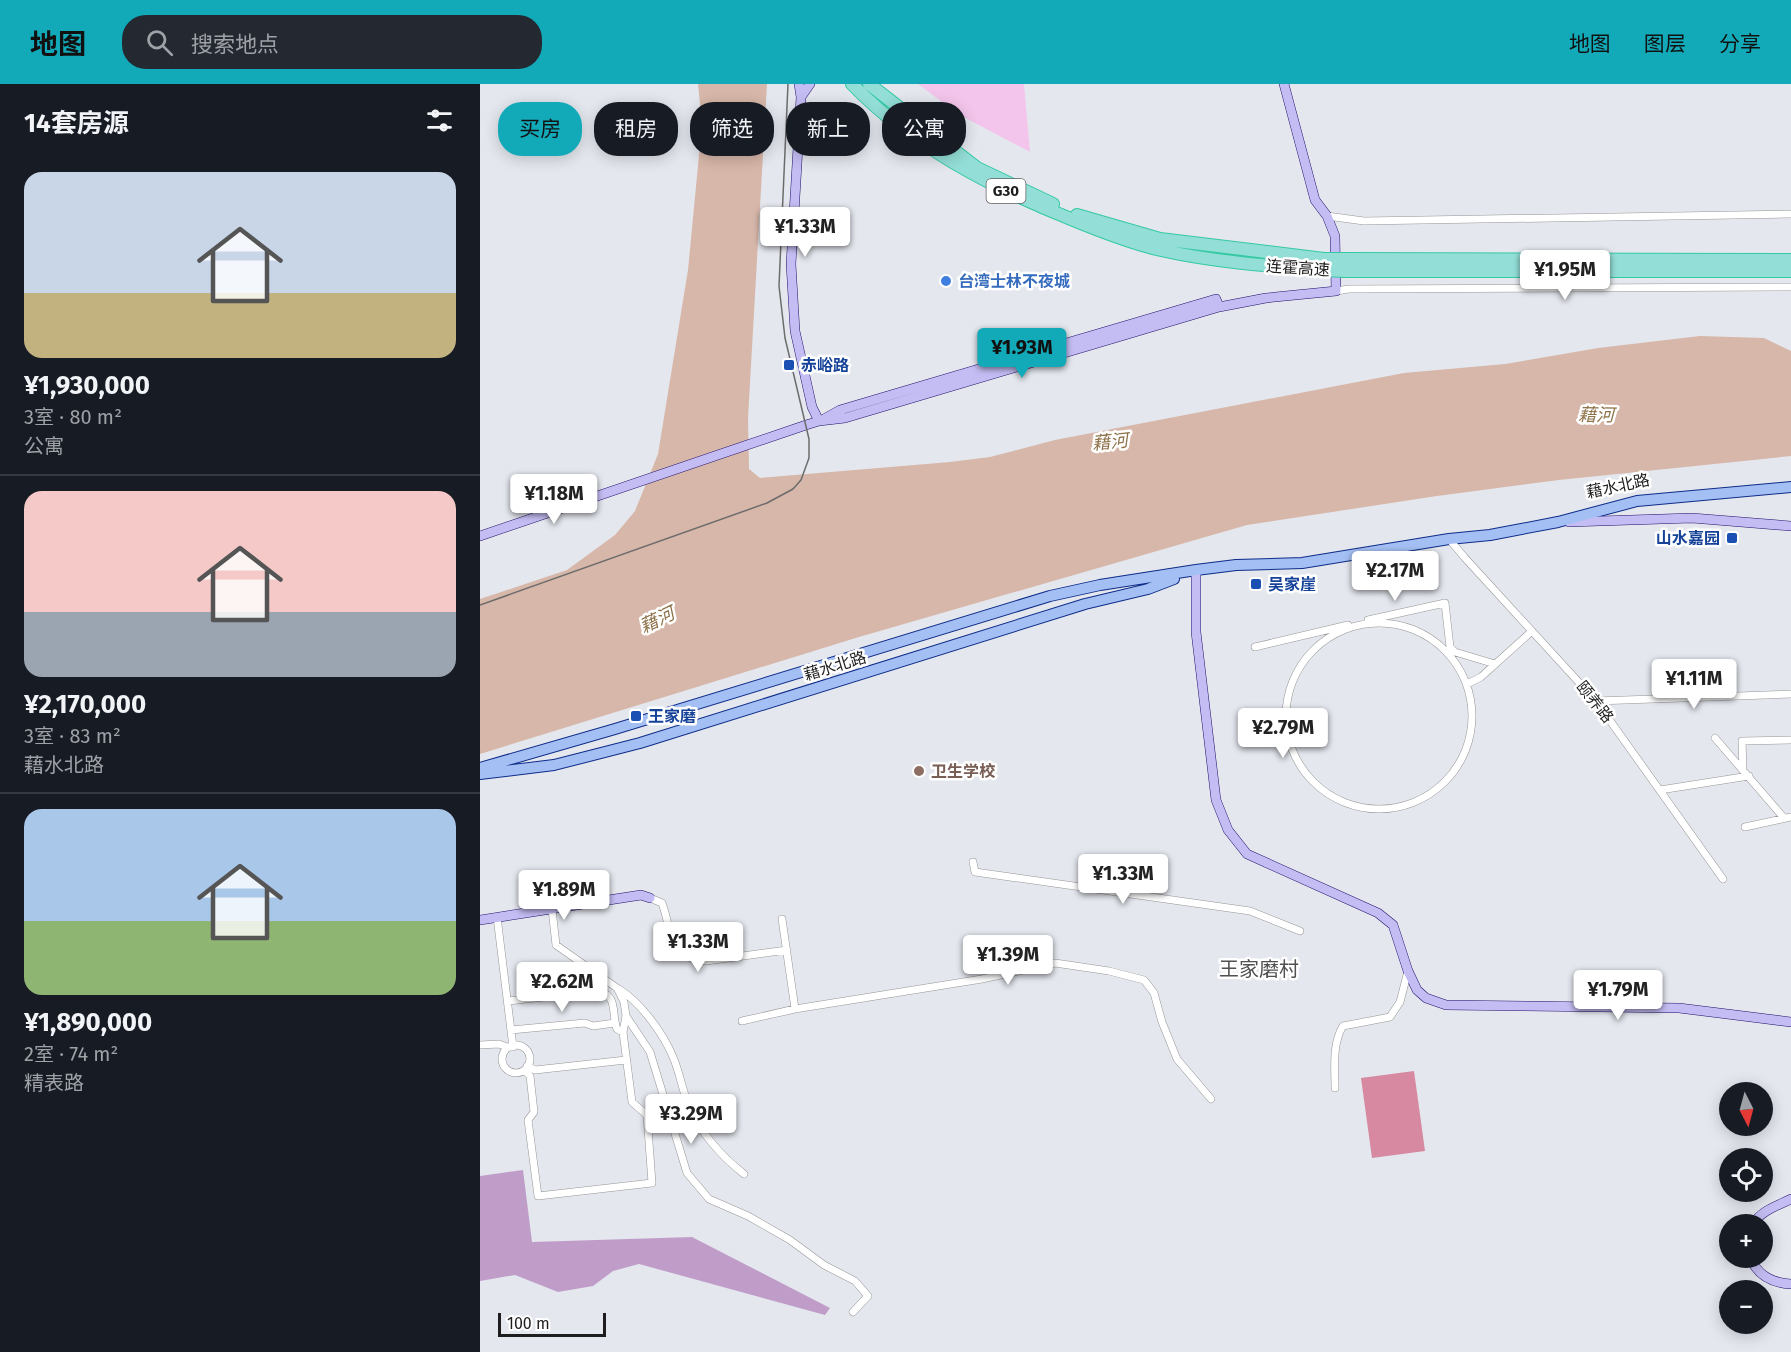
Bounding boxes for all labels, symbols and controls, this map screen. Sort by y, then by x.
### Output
search box [122,15,542,69]
icon: search [143,26,176,59]
text: 地图 [30,28,86,61]
text: 搜索地点 [191,31,279,58]
text: 地图 [1569,31,1611,57]
text: 图层 [1644,31,1686,57]
text: 分享 [1719,31,1761,57]
chip: 买房 [498,102,582,156]
chip: 租房 [594,102,678,156]
chip: 筛选 [690,102,774,156]
chip: 新上 [786,102,870,156]
chip: 公寓 [882,102,966,156]
icon: filters [423,104,456,137]
text: 14套房源 [24,108,129,139]
road number: G30 [986,179,1026,203]
pin: ¥1.33M [756,207,854,258]
icon: home [186,211,294,319]
text: ¥1.33M [774,214,836,238]
pin: ¥1.95M [1516,250,1614,301]
street label: 连霍高速 [1265,256,1331,280]
text: ¥1.95M [1534,257,1596,281]
place label: 台湾士林不夜城 [958,272,1070,291]
marker: 台湾士林不夜城 [939,274,953,288]
pin: ¥1.93M [973,328,1071,379]
text: ¥1.93M [991,335,1053,359]
place label: 赤峪路 [801,356,849,375]
marker: 赤峪路 [782,358,796,372]
text: ¥1,930,000 [24,370,150,401]
water label: 藉河 [1578,404,1617,426]
text: 3室 · 80 m² [24,405,122,429]
water label: 藉河 [1091,429,1132,455]
text: 公寓 [24,434,64,458]
street label: 藉水北路 [1585,470,1651,502]
pin: ¥1.18M [505,474,603,525]
text: ¥1.18M [524,481,584,505]
place label: 山水嘉园 [1656,529,1720,548]
icon: home [186,530,294,638]
marker: 山水嘉园 [1725,531,1739,545]
pin: ¥2.17M [1346,551,1444,602]
text: ¥2.17M [1366,558,1424,582]
place label: 吴家崖 [1268,575,1316,594]
marker: 吴家崖 [1249,577,1263,591]
water label: 藉河 [636,601,681,638]
street label: 藉水北路 [802,648,868,684]
pin: ¥1.11M [1645,659,1743,710]
text: ¥1.11M [1666,666,1722,690]
street label: 颐养路 [1573,677,1617,727]
text: ¥2,170,000 [24,689,146,720]
place label: 王家磨 [648,707,696,726]
pin: ¥2.79M [1234,708,1332,759]
marker: 王家磨 [629,709,643,723]
text: ¥2.79M [1252,715,1314,739]
text: 3室 · 83 m² [24,724,121,748]
text: 藉水北路 [24,753,104,777]
place label: 卫生学校 [931,762,996,781]
marker: 卫生学校 [912,764,926,778]
icon: home [186,848,294,956]
pin: ¥1.33M [1074,854,1172,905]
text: ¥1.33M [1092,861,1154,885]
pin: ¥1.89M [515,870,613,921]
text: ¥1.89M [532,877,596,901]
pin: ¥1.33M [649,922,747,973]
text: ¥1.33M [667,929,729,953]
pin: ¥1.39M [959,935,1057,986]
text: ¥1.39M [977,942,1039,966]
district label: 王家磨村 [1219,957,1299,981]
pin: ¥2.62M [513,962,611,1013]
text: ¥2.62M [530,969,594,993]
pin: ¥1.79M [1569,970,1667,1021]
text: ¥1.79M [1588,977,1648,1001]
text: ¥1,890,000 [24,1007,152,1038]
text: 2室 · 74 m² [24,1042,118,1066]
text: 精表路 [24,1071,84,1095]
north arrow [1719,1082,1773,1136]
map controls [1719,1082,1773,1334]
pin: ¥3.29M [642,1094,740,1145]
text: ¥3.29M [659,1101,723,1125]
button: locate [1719,1148,1773,1202]
button: + [1719,1214,1773,1268]
button: − [1719,1280,1773,1334]
scale bar [498,1310,606,1338]
text: 100 m [507,1314,550,1333]

